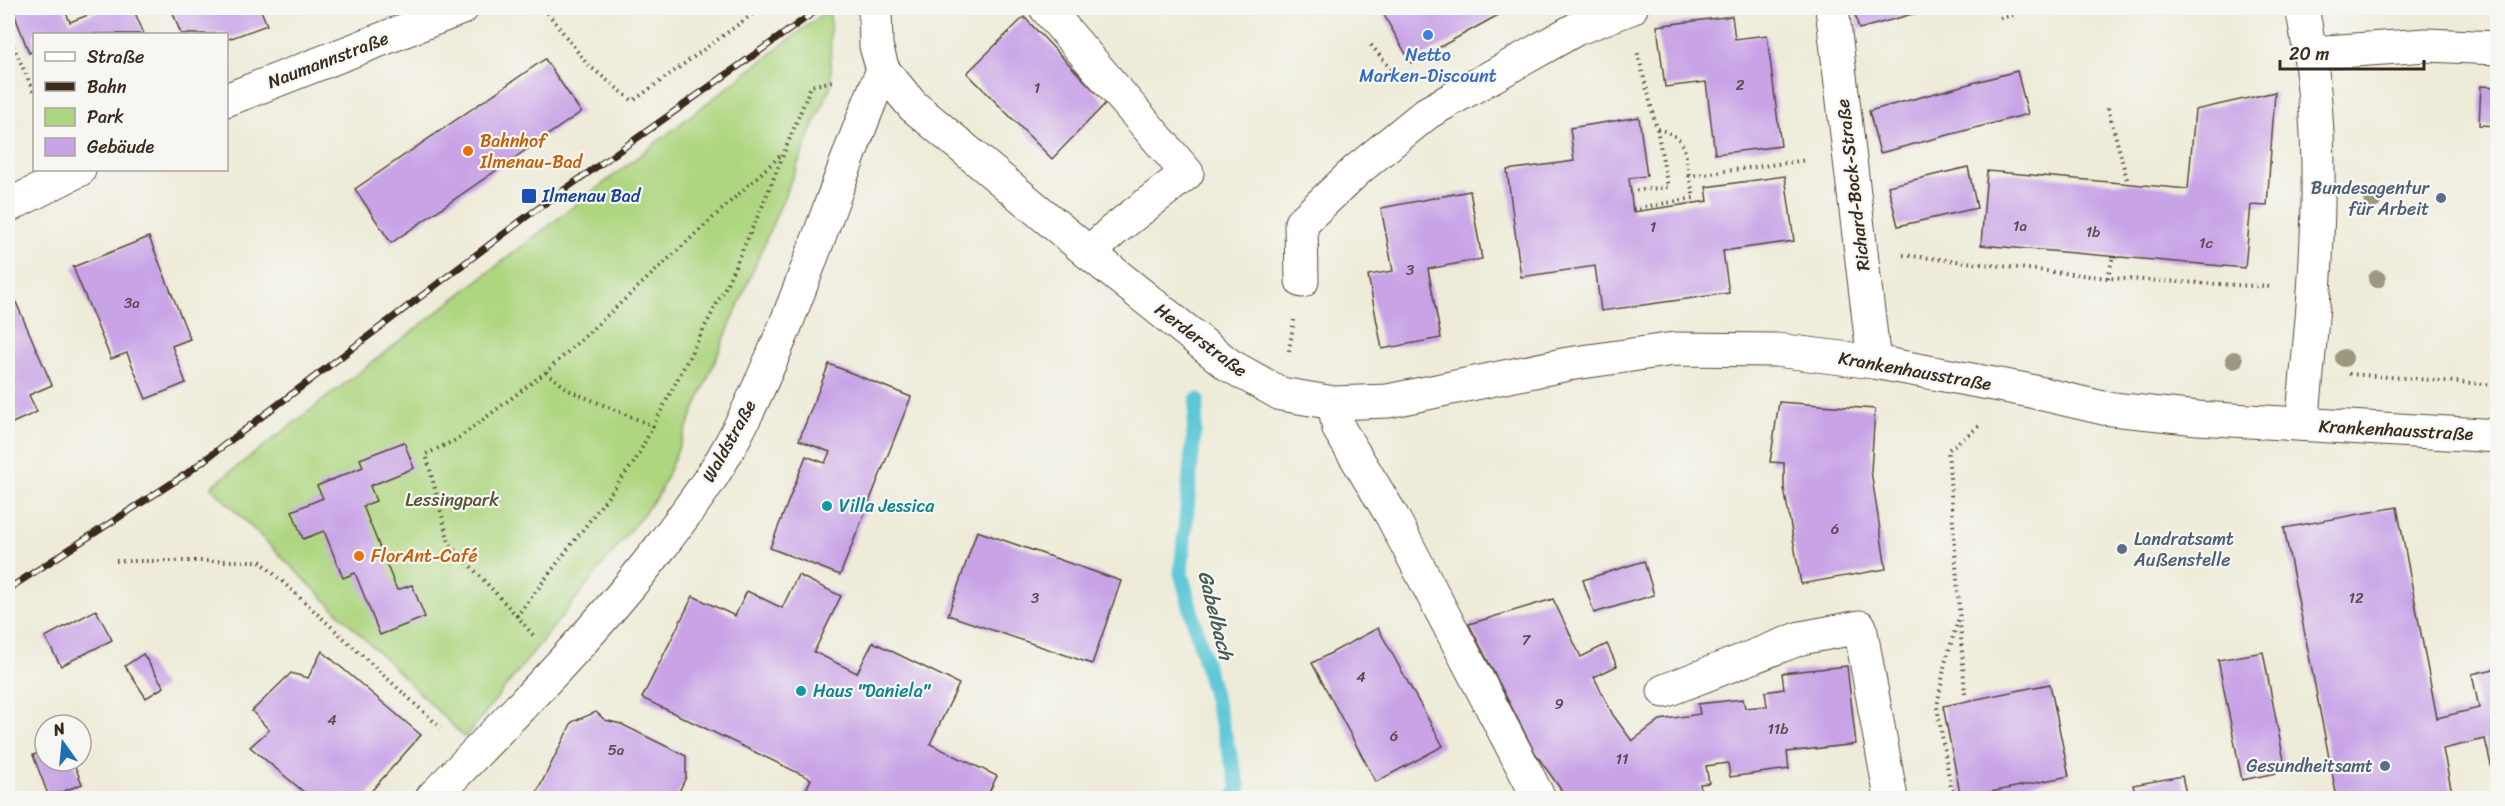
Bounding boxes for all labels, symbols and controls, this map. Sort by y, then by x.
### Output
street label: Naumannstraße [263,22,393,98]
marker: Netto Marken-Discount [1421,28,1435,42]
legend [33,33,228,171]
scale bar [2280,33,2424,71]
text: 20 m [2289,38,2329,70]
place label: Netto Marken-Discount [1359,39,1497,92]
text: Straße [87,41,144,73]
text: Bahn [87,71,127,103]
house number: 2 [1736,72,1745,98]
house number: 1 [1034,75,1040,101]
street label: Richard-Bock-Straße [1827,97,1879,273]
text: Park [87,101,124,133]
place label: Bahnhof Ilmenau-Bad [479,125,584,178]
text: Gebäude [87,131,155,163]
marker: Bahnhof Ilmenau-Bad [461,144,475,158]
place label: Bundesagentur für Arbeit [2311,172,2431,225]
place label: Ilmenau Bad [541,180,642,212]
marker: Ilmenau Bad [520,187,538,205]
marker: Bundesagentur für Arbeit [2434,191,2448,205]
house number: 1a [2013,213,2027,239]
house number: 1 [1650,214,1656,240]
house number: 1b [2086,219,2100,245]
house number: 1c [2199,230,2213,256]
house number: 3 [1406,257,1414,283]
house number: 3a [124,290,140,316]
street label: Herderstraße [1148,294,1254,386]
street label: Krankenhausstraße [1836,342,1994,400]
street label: Waldstraße [693,393,765,488]
street label: Krankenhausstraße [2318,410,2474,450]
park label: Lessingpark [405,484,499,516]
place label: Villa Jessica [839,490,935,522]
marker: Villa Jessica [820,499,834,513]
house number: 6 [1831,516,1839,542]
place label: Landratsamt Außenstelle [2133,523,2234,576]
place label: FlorAnt-Café [371,540,478,572]
marker: Landratsamt Außenstelle [2115,542,2129,556]
marker: FlorAnt-Café [352,549,366,563]
water label: Gabelbach [1188,567,1244,666]
house number: 3 [1031,585,1039,611]
house number: 12 [2348,585,2364,611]
house number: 7 [1522,627,1532,653]
house number: 4 [1356,664,1366,690]
place label: Haus "Daniela" [813,675,932,707]
marker: Haus "Daniela" [794,684,808,698]
house number: 9 [1554,691,1564,717]
house number: 4 [327,707,337,733]
north arrow [33,713,93,773]
text: N [49,713,69,745]
house number: 11b [1767,716,1789,742]
house number: 6 [1390,723,1398,749]
house number: 5a [608,737,625,763]
house number: 11 [1616,746,1628,772]
place label: Gesundheitsamt [2246,750,2373,782]
marker: Gesundheitsamt [2378,759,2392,773]

